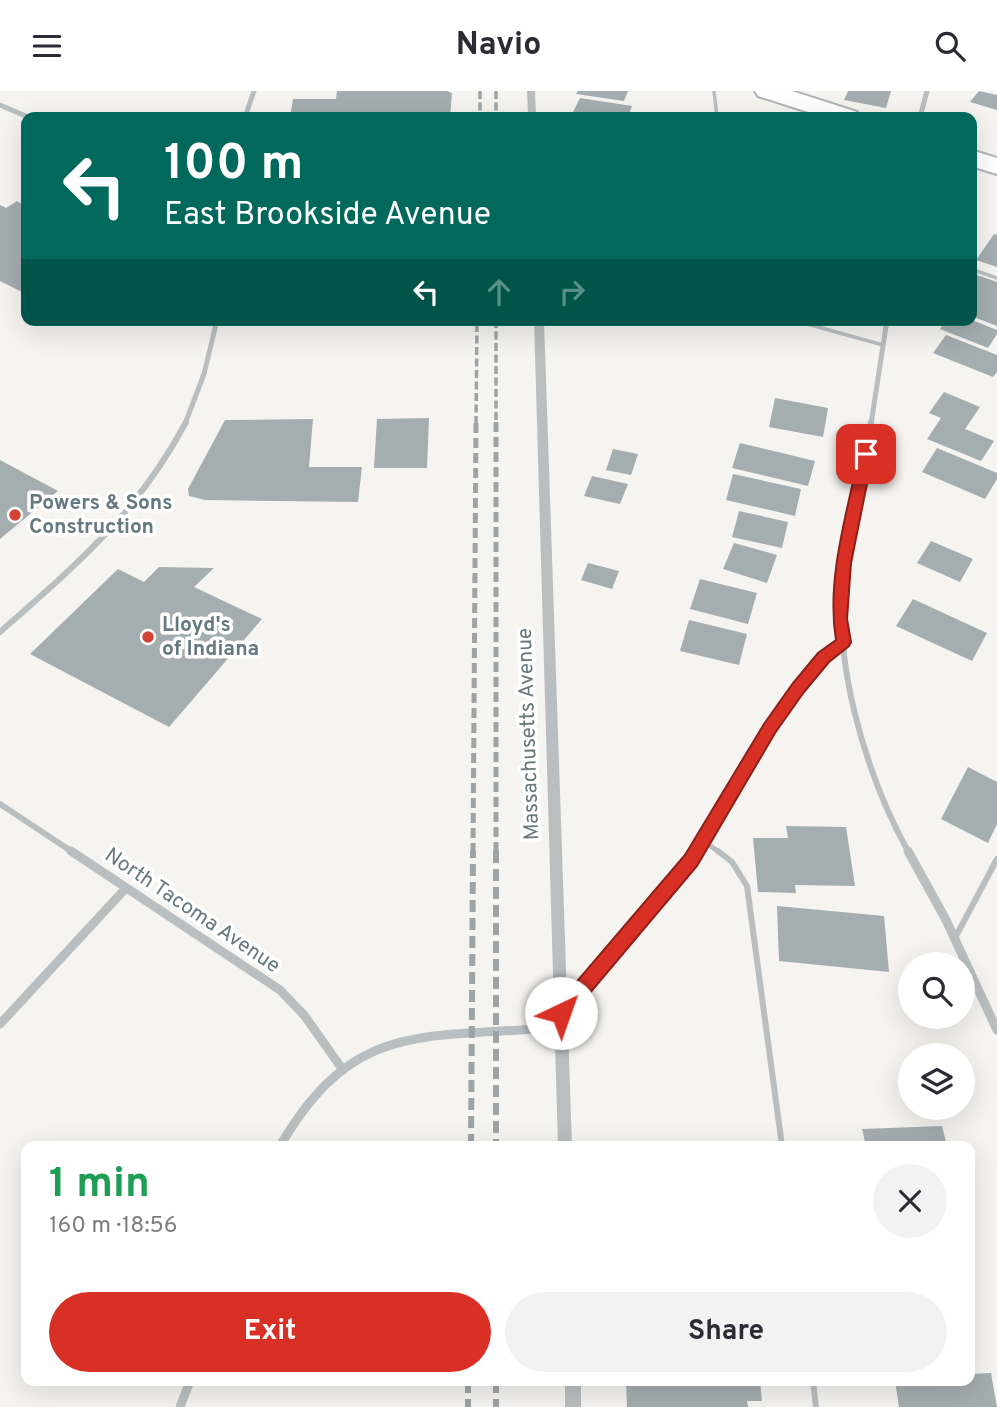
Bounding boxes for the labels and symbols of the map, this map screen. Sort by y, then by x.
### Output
pin [836,424,896,484]
place label: Powers & Sons Construction [29,490,173,541]
marker: Powers & Sons Construction [7,507,23,523]
place label: Lloyd's of Indiana [162,612,259,663]
street label: Massachusetts Avenue [512,627,546,841]
marker: Lloyd's of Indiana [140,629,156,645]
street label: North Tacoma Avenue [99,842,285,980]
position arrow [524,976,598,1050]

